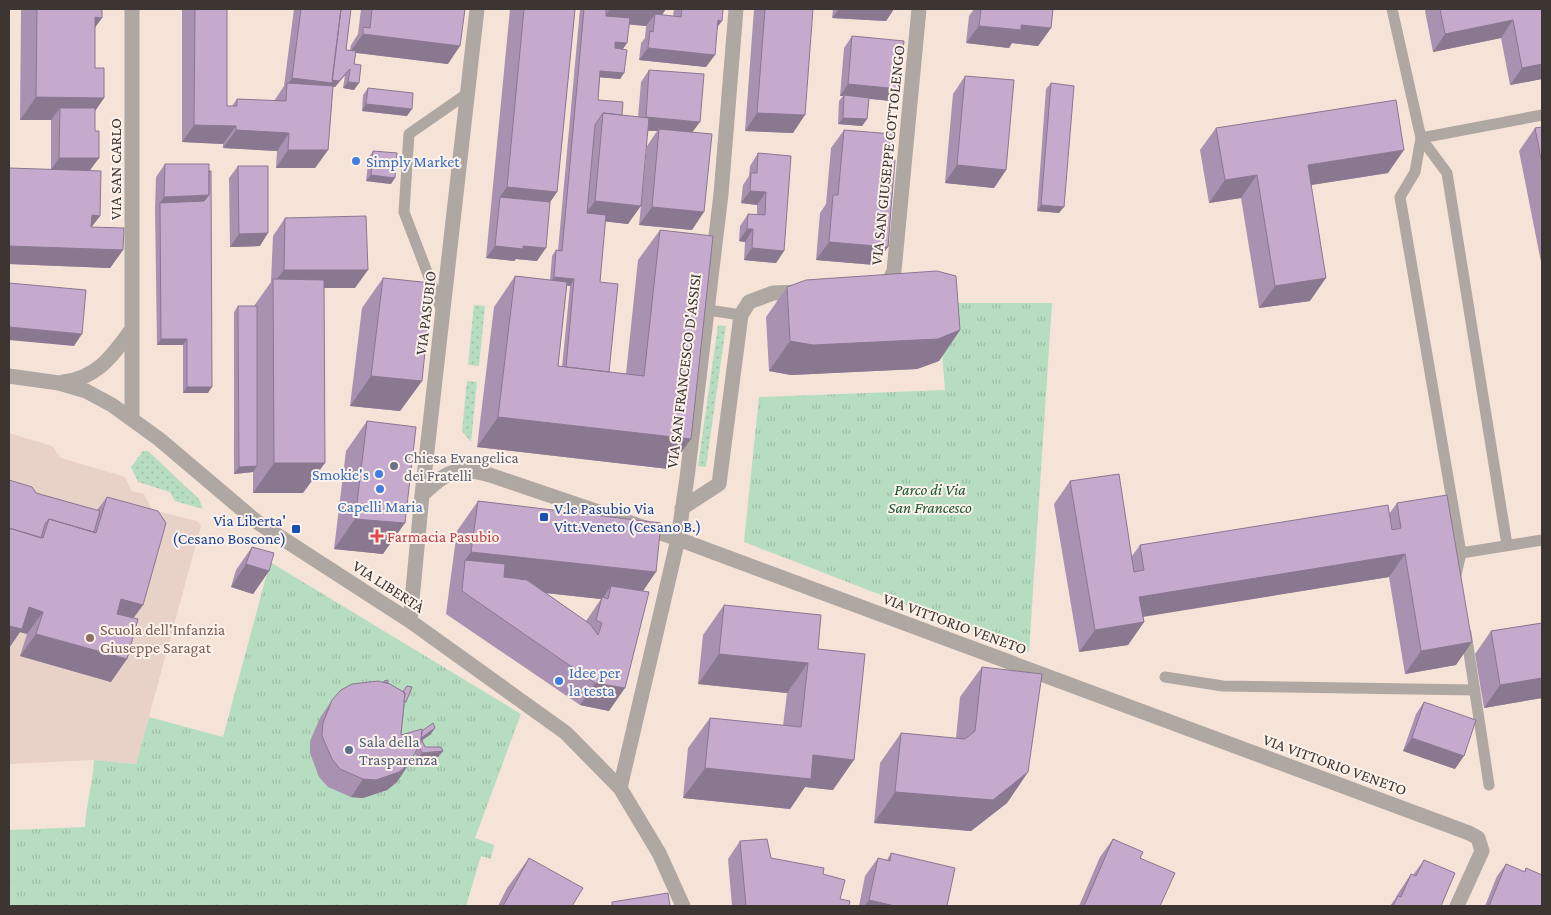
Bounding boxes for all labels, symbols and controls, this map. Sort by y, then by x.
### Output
street label: VIA SAN GIUSEPPE COTTOLENGO [867,44,908,266]
street label: VIA SAN CARLO [107,118,124,220]
place label: Simply Market [366,153,460,171]
marker: Simply Market [350,155,362,167]
street label: VIA PASUBIO [412,270,439,356]
street label: VIA SAN FRANCESCO D'ASSISI [663,272,704,469]
place label: Chiesa Evangelica dei Fratelli [404,449,519,484]
marker: Chiesa Evangelica dei Fratelli [388,460,400,472]
place label: Smokie's [312,466,369,483]
marker: Smokie's [373,468,385,480]
park label: Parco di Via San Francesco [888,481,972,516]
marker: Capelli Maria [374,483,386,495]
place label: Capelli Maria [337,498,423,516]
place label: V.le Pasubio Via Vitt.Veneto (Cesano B.) [554,500,701,536]
marker: V.le Pasubio Via Vitt.Veneto (Cesano B.) [538,511,550,523]
place label: Via Liberta' (Cesano Boscone) [172,512,286,548]
marker: Via Liberta' (Cesano Boscone) [290,523,302,535]
place label: Farmacia Pasubio [387,528,500,545]
marker: Farmacia Pasubio [371,530,383,542]
street label: VIA LIBERTÀ [350,557,429,616]
street label: VIA VITTORIO VENETO [881,590,1029,657]
place label: Scuola dell'Infanzia Giuseppe Saragat [100,621,226,657]
marker: Scuola dell'Infanzia Giuseppe Saragat [84,632,96,644]
place label: Idee per la testa [569,664,621,699]
marker: Idee per la testa [553,675,565,687]
street label: VIA VITTORIO VENETO [1261,731,1409,798]
place label: Sala della Trasparenza [359,733,438,769]
marker: Sala della Trasparenza [343,744,355,756]

